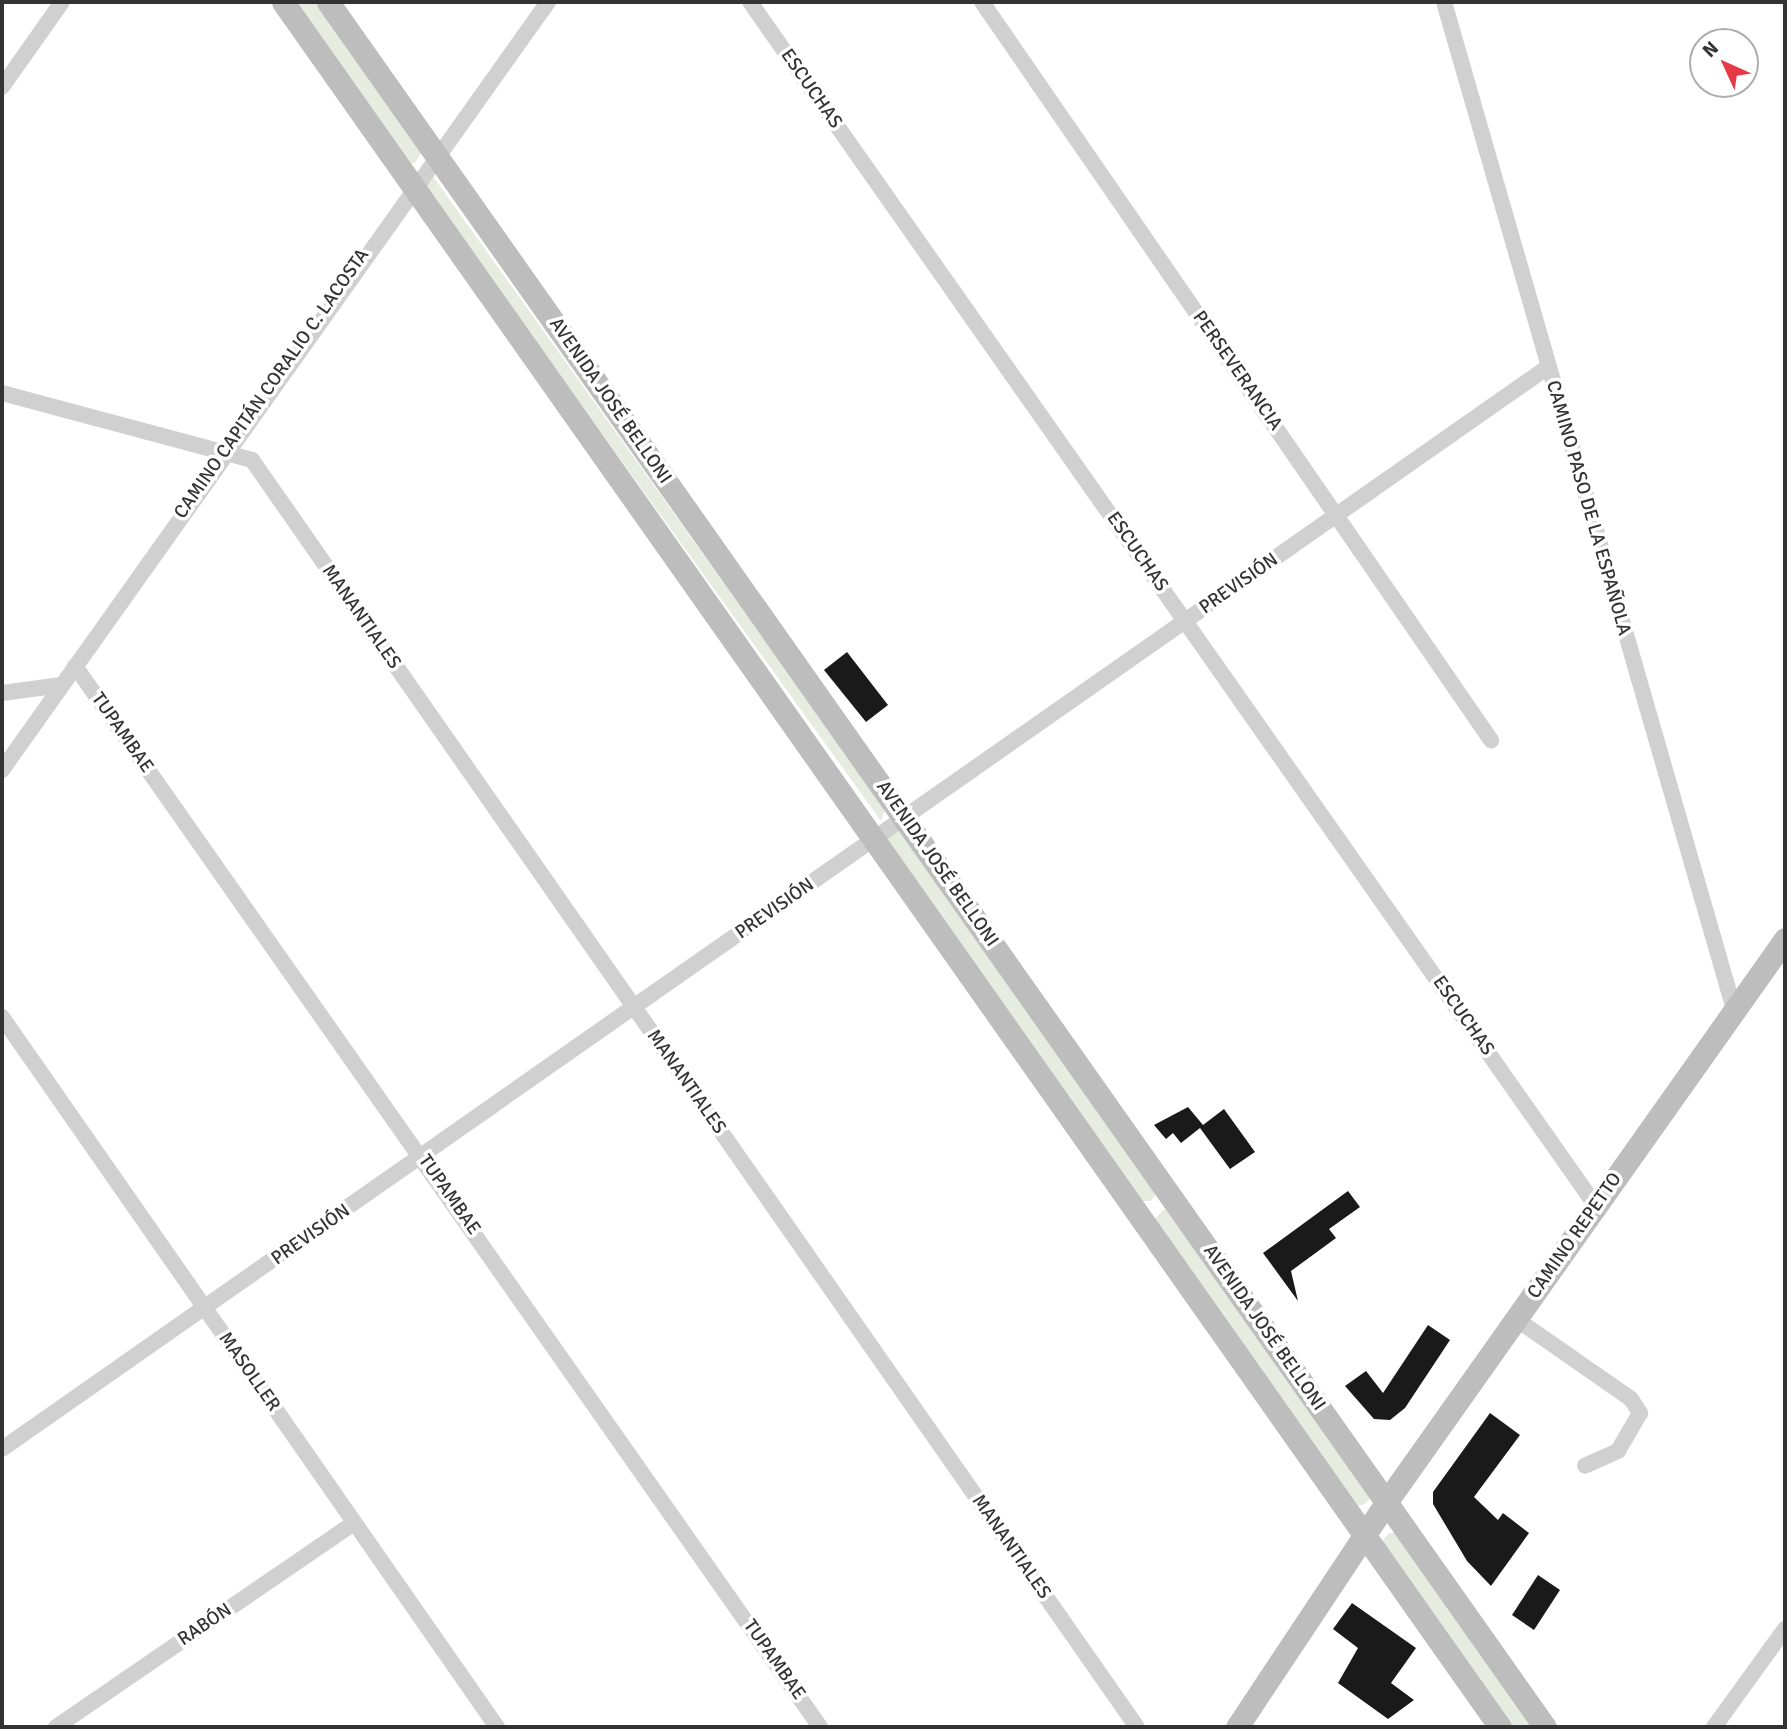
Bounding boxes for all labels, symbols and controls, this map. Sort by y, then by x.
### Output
north arrow [1689,28,1759,98]
text: N [1697,36,1724,63]
street label: ESCUCHAS [775,45,847,133]
street label: CAMINO CAPITÁN CORALIO C. LACOSTA [170,245,374,523]
street label: PERSEVERANCIA [1187,307,1287,435]
street label: AVENIDA JOSÉ BELLONI [544,314,676,488]
street label: CAMINO PASO DE LA ESPAÑOLA [1541,378,1635,638]
street label: ESCUCHAS [1101,508,1173,596]
street label: PREVISIÓN [1195,549,1283,619]
street label: MANANTIALES [317,561,405,673]
street label: TUPAMBAE [86,689,158,777]
street label: AVENIDA JOSÉ BELLONI [871,777,1003,951]
street label: PREVISIÓN [731,874,819,944]
street label: ESCUCHAS [1427,972,1499,1060]
street label: MANANTIALES [642,1026,730,1138]
street label: TUPAMBAE [413,1151,485,1239]
street label: CAMINO REPETTO [1523,1169,1627,1303]
street label: PREVISIÓN [267,1200,355,1270]
street label: AVENIDA JOSÉ BELLONI [1198,1241,1330,1415]
street label: MASOLLER [213,1328,285,1416]
street label: MANANTIALES [967,1491,1055,1603]
street label: RABÓN [174,1599,236,1651]
street label: TUPAMBAE [738,1616,810,1704]

